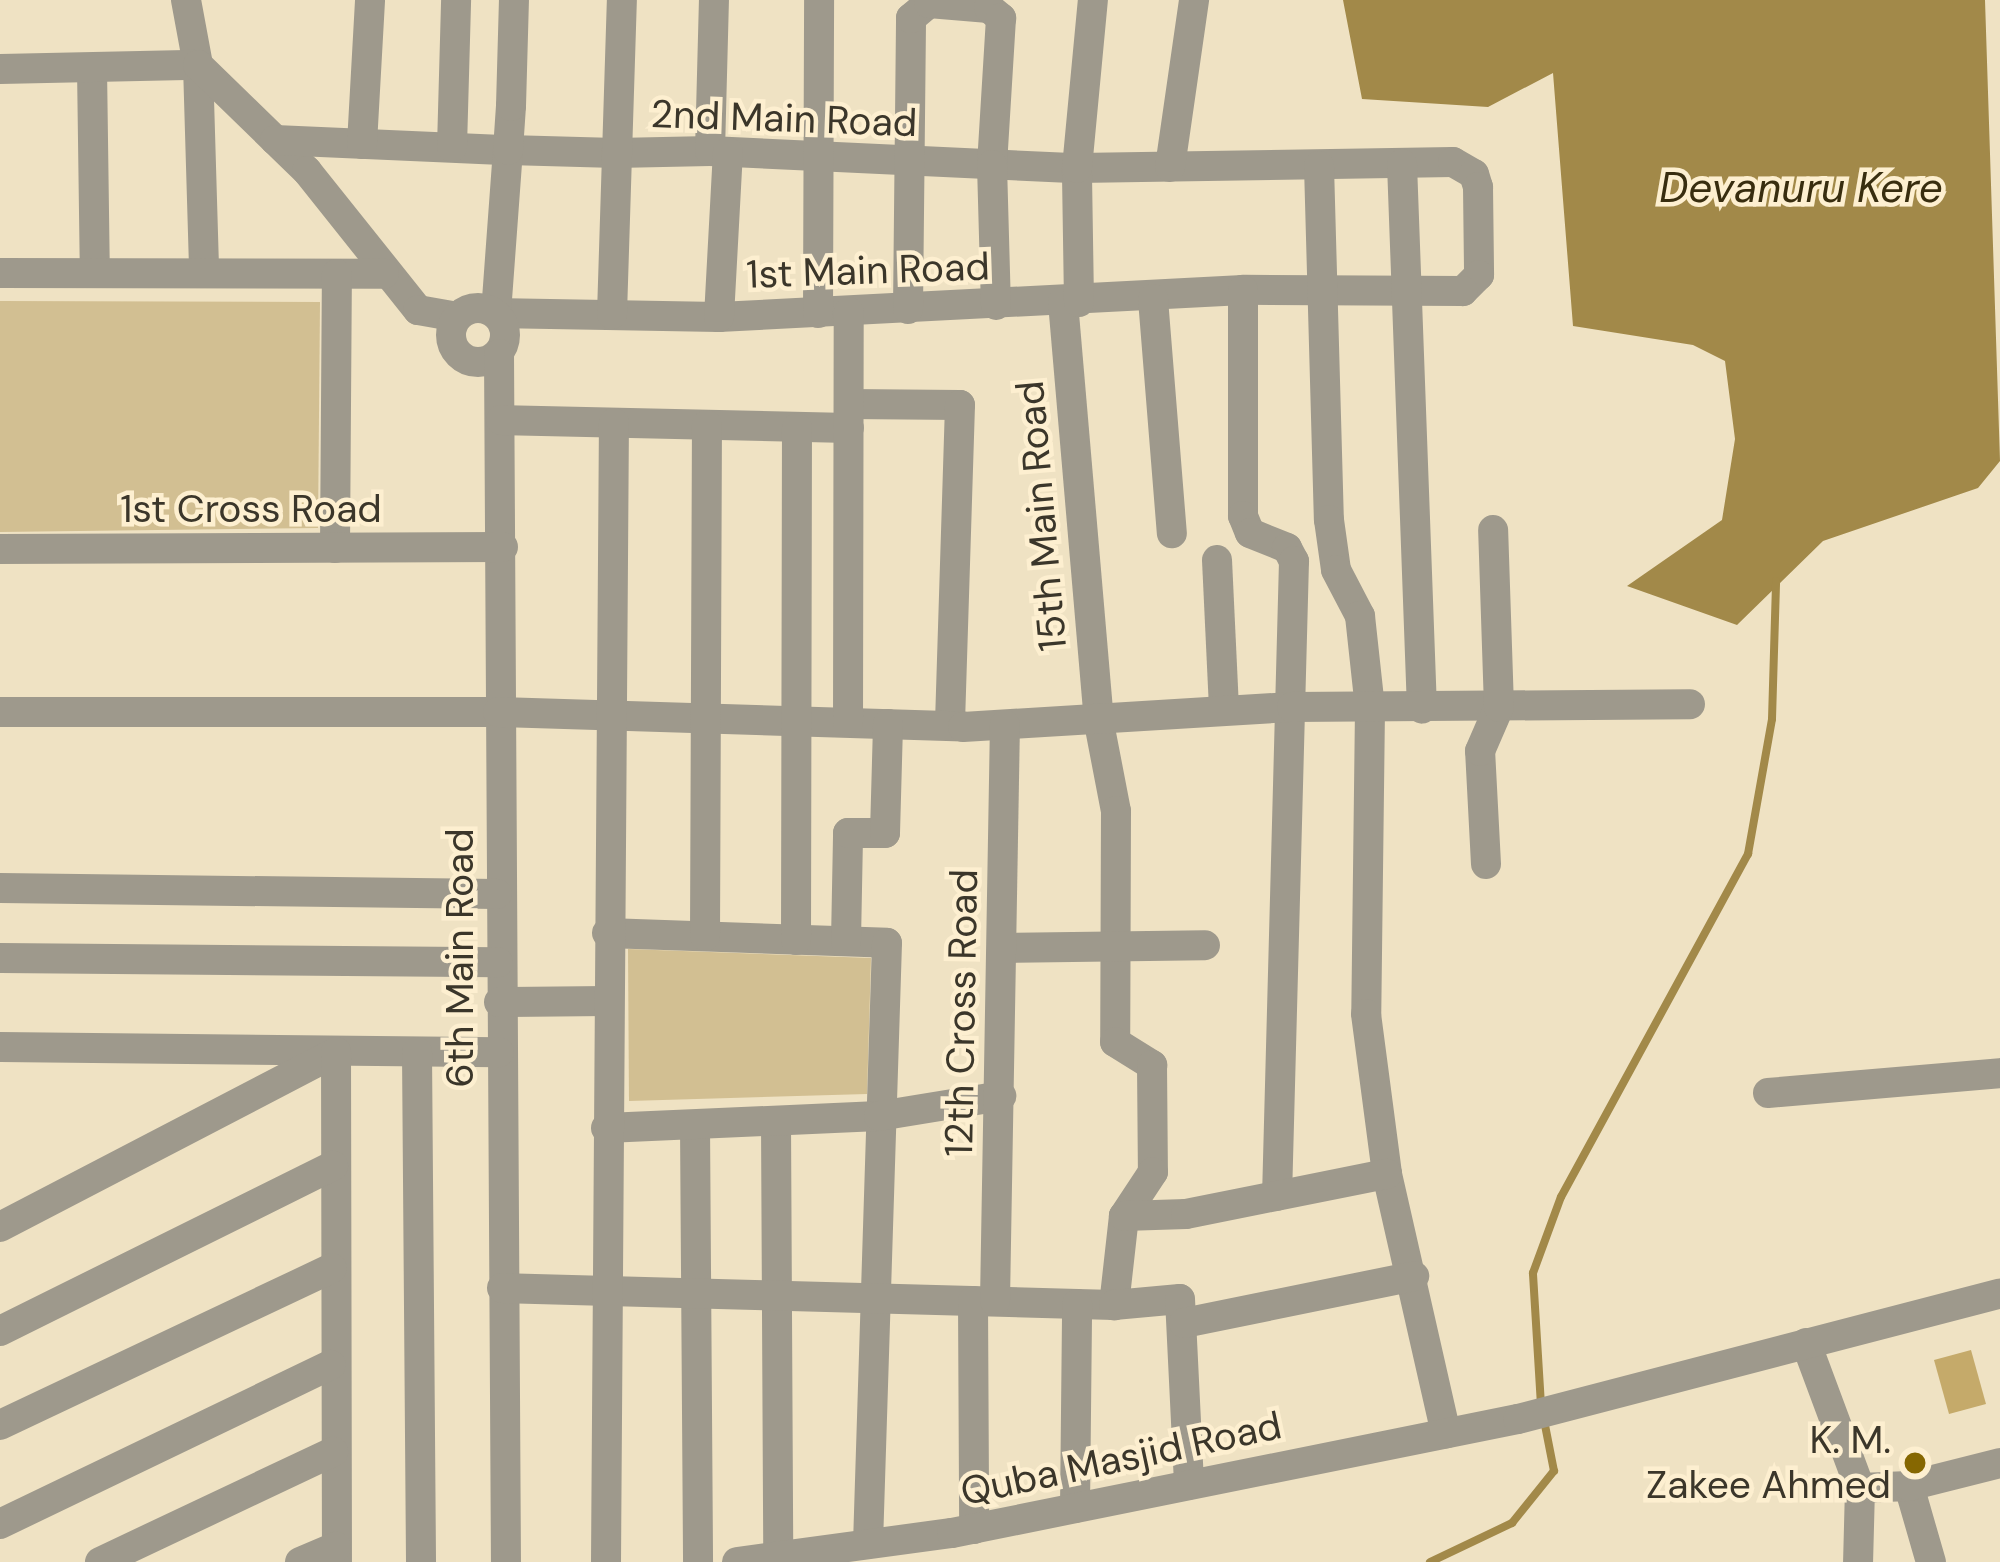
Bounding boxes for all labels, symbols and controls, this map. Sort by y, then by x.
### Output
street label: 2nd Main Road [650,91,918,147]
water label: Devanuru Kere [1659,163,1943,213]
street label: 1st Main Road [746,243,990,299]
street label: 15th Main Road [1007,379,1077,653]
street label: 1st Cross Road [120,486,382,532]
street label: 6th Main Road [437,828,483,1088]
street label: 12th Cross Road [936,869,988,1157]
street label: Quba Masjid Road [956,1402,1286,1516]
place label: K. M. Zakee Ahmed [1646,1418,1891,1509]
marker: K. M. Zakee Ahmed [1902,1450,1928,1476]

